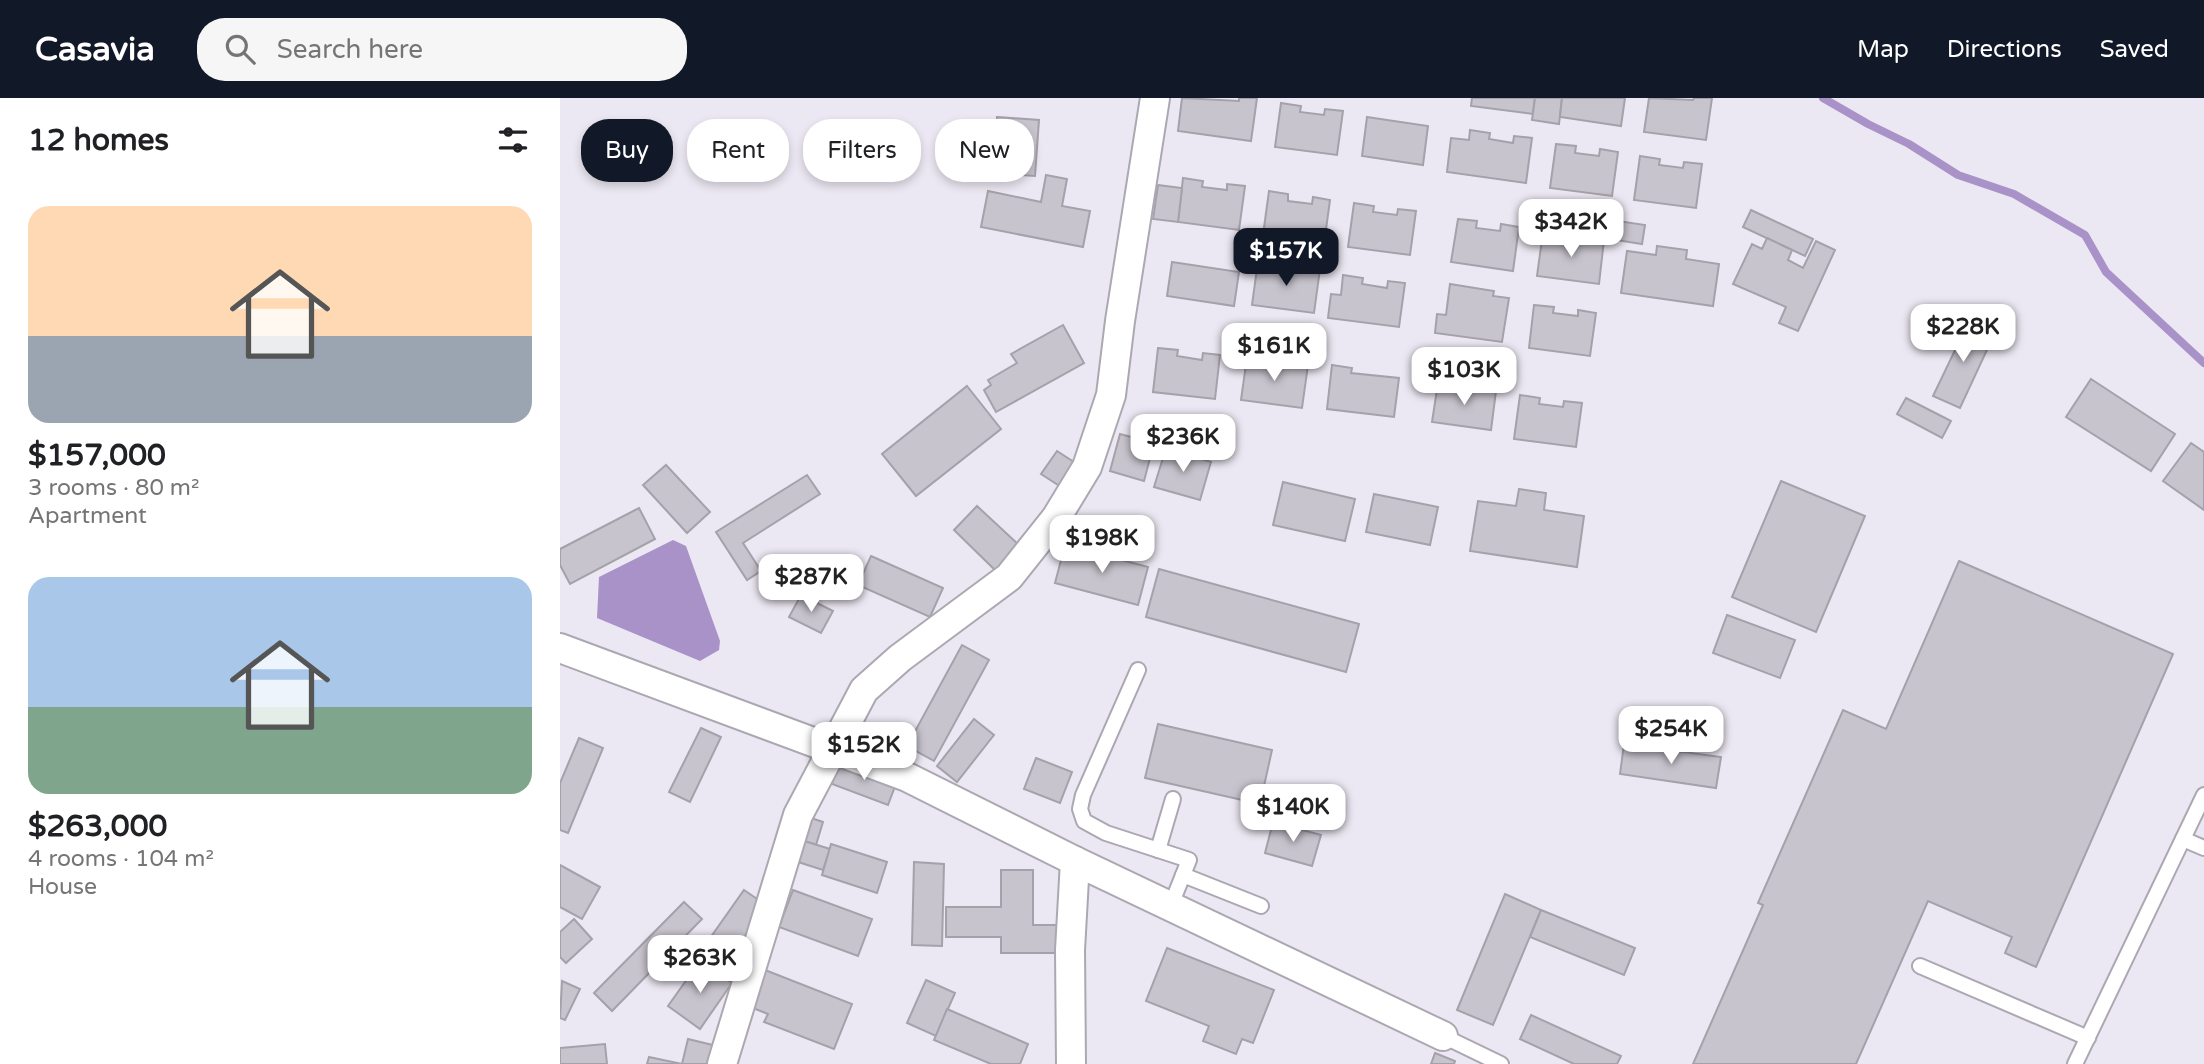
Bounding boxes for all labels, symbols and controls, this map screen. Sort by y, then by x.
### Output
search box [197,18,687,81]
text: Casavia [35,30,155,69]
icon: search [221,30,259,68]
text: Search here [277,34,423,65]
text: Map [1857,35,1909,64]
text: Directions [1947,35,2062,64]
text: Saved [2100,35,2169,64]
chip: Buy [581,119,673,182]
chip: Rent [687,119,789,182]
chip: Filters [803,119,921,182]
chip: New [935,119,1034,182]
icon: filters [494,121,532,159]
text: 12 homes [28,122,169,159]
pin: $342K [1522,200,1620,259]
text: $342K [1535,208,1607,236]
pin: $157K [1237,228,1335,288]
text: $157K [1250,237,1322,265]
icon: home [217,251,343,377]
pin: $228K [1914,304,2012,364]
text: $228K [1927,313,1999,341]
pin: $161K [1225,324,1323,383]
text: $161K [1238,332,1310,360]
pin: $103K [1415,348,1513,407]
text: $103K [1428,356,1500,384]
pin: $236K [1134,414,1232,474]
text: $236K [1147,423,1219,451]
text: $157,000 [28,437,166,474]
text: 3 rooms · 80 m² [28,474,199,502]
text: Apartment [28,502,147,530]
pin: $198K [1053,516,1151,575]
text: $198K [1066,524,1138,552]
pin: $287K [762,554,860,614]
text: $287K [775,563,847,591]
icon: home [217,622,343,748]
pin: $254K [1622,706,1720,766]
text: $254K [1635,715,1707,743]
pin: $152K [815,722,913,782]
text: $152K [828,731,900,759]
pin: $140K [1244,784,1342,844]
text: $140K [1257,793,1329,821]
text: $263,000 [28,808,167,845]
text: 4 rooms · 104 m² [28,845,214,873]
text: House [28,873,97,901]
pin: $263K [651,936,749,995]
text: $263K [664,944,736,972]

